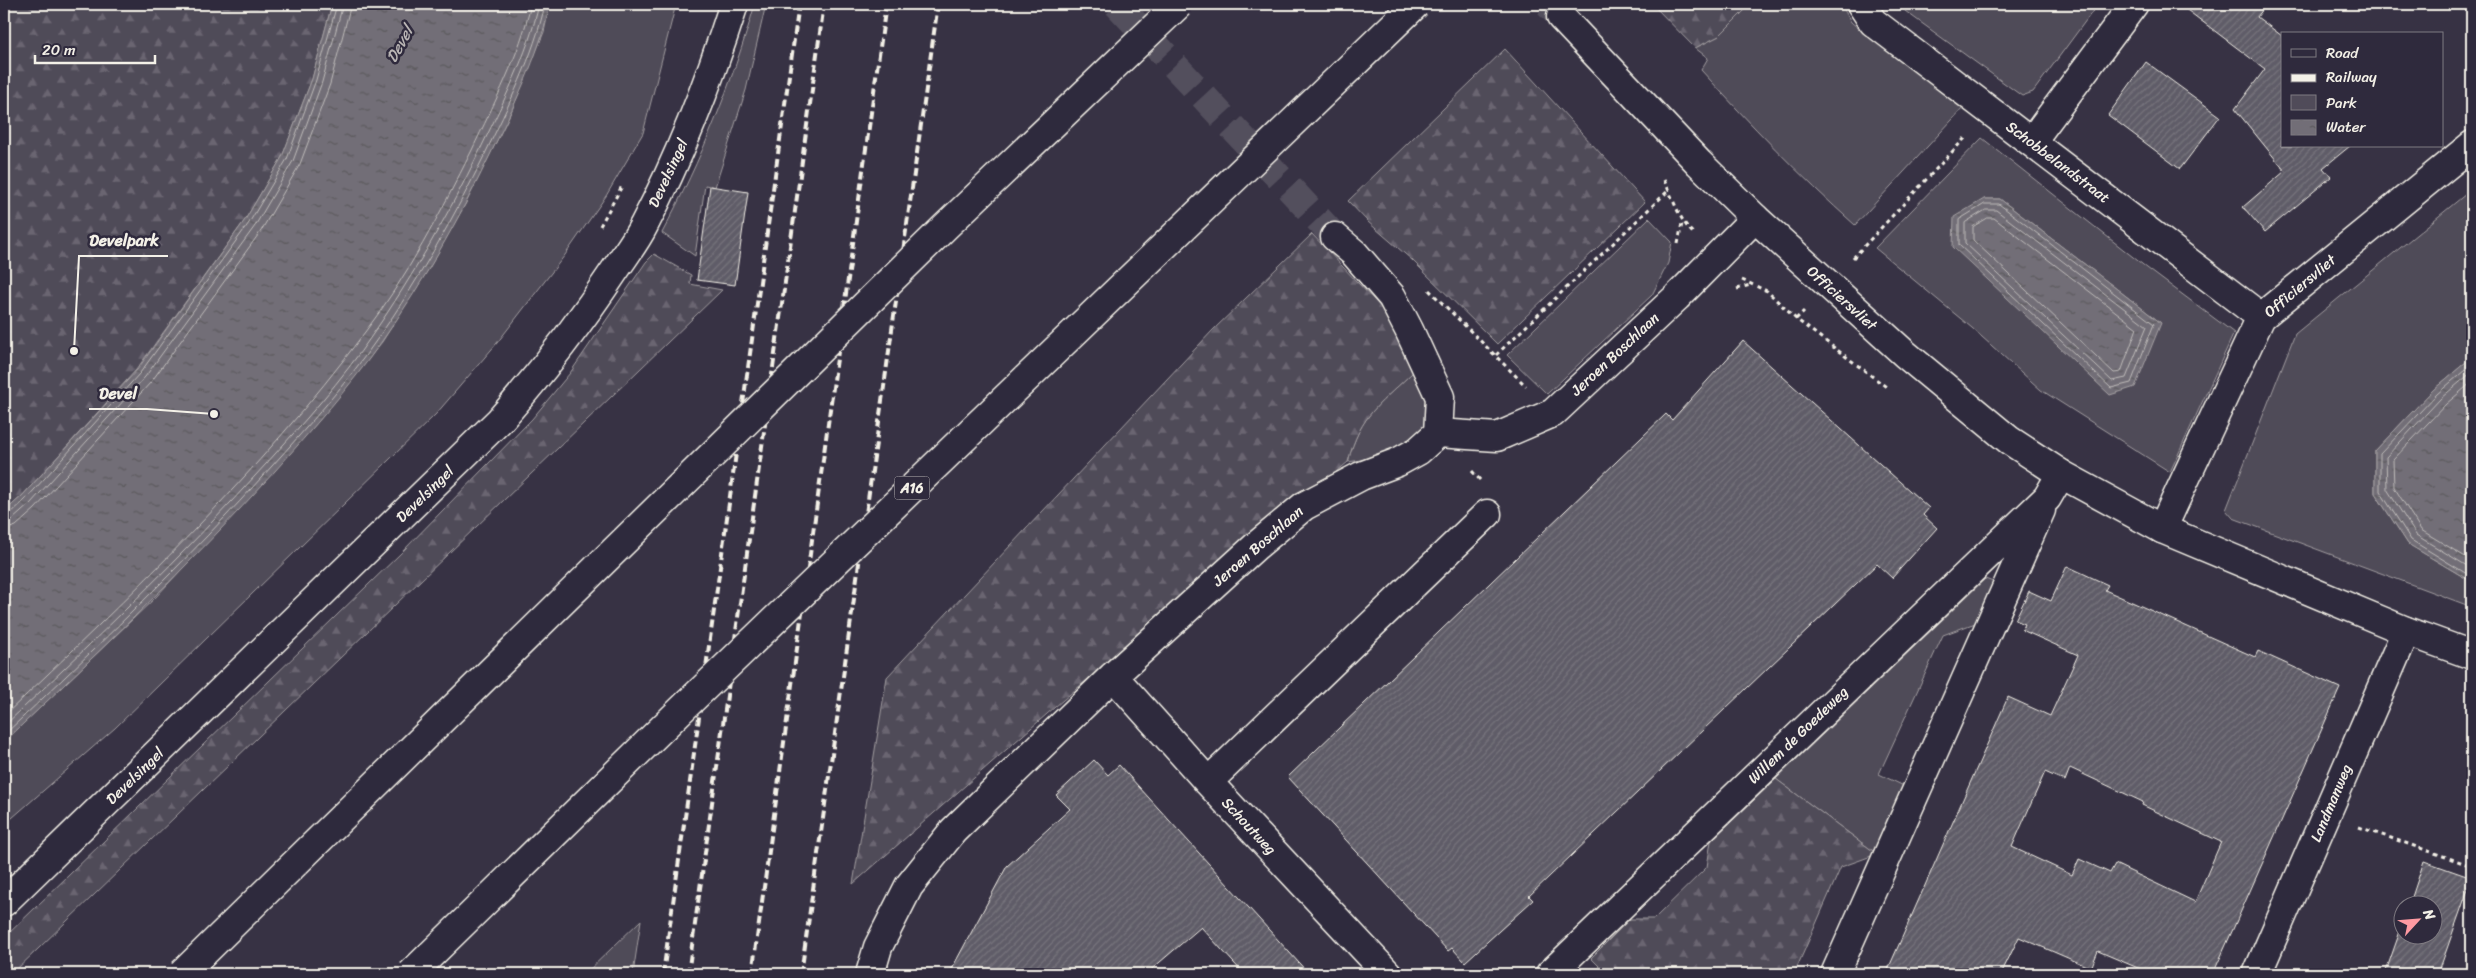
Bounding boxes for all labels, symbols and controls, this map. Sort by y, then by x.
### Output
water label: Devel [378,18,423,68]
scale bar [35,32,155,64]
legend [2281,32,2444,148]
text: 20 m [42,37,76,63]
text: Road [2326,40,2359,66]
text: Railway [2326,64,2377,90]
text: Park [2326,90,2357,116]
street label: Schobbelandstraat [2000,114,2116,210]
text: Water [2326,114,2366,140]
street label: Develsingel [641,134,696,212]
callout: Develpark [79,225,168,256]
text: Develpark [89,226,159,255]
street label: Officiersvliet [2258,247,2343,324]
street label: Officiersvliet [1801,259,1884,338]
street label: Jeroen Boschlaan [1564,306,1665,403]
callout: Devel [89,378,147,409]
text: Devel [99,379,138,408]
street label: Develsingel [390,459,461,529]
road number: A16 [894,476,930,499]
street label: Jeroen Boschlaan [1206,499,1309,594]
street label: Willem de Goedeweg [1742,680,1855,790]
street label: Develsingel [100,741,171,811]
street label: Landmanweg [2303,760,2359,846]
street label: Schoutweg [1215,791,1283,861]
north arrow [2394,896,2444,946]
text: N [2415,904,2443,925]

